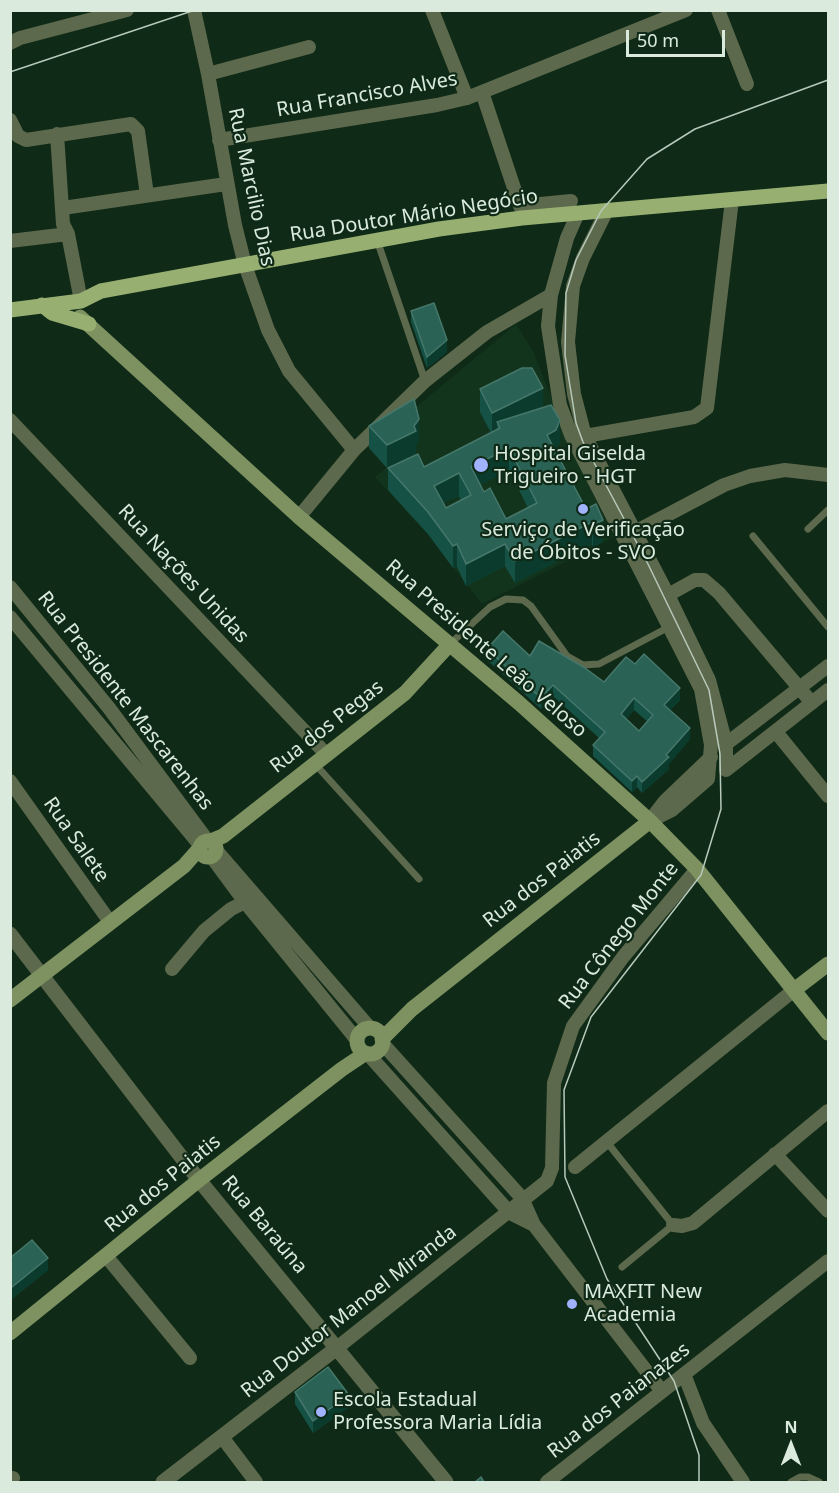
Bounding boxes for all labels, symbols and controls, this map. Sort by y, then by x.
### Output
scale bar [629,18,728,56]
text: 50 m [637,28,679,52]
street label: Rua Francisco Alves [275,67,459,123]
street label: Rua Marcilio Dias [222,106,280,268]
street label: Rua Doutor Mário Negócio [288,185,540,247]
place label: Hospital Giselda Trigueiro - HGT [494,442,646,489]
marker: Hospital Giselda Trigueiro - HGT [472,456,490,474]
street label: Rua Nações Unidas [113,500,253,648]
marker: Serviço de Verificação de Óbitos - SVO [576,502,590,516]
place label: Serviço de Verificação de Óbitos - SVO [481,518,685,565]
street label: Rua Presidente Leão Veloso [380,555,592,743]
street label: Rua Presidente Mascarenhas [32,587,218,815]
street label: Rua dos Pegas [266,675,388,779]
street label: Rua Salete [38,793,114,887]
street label: Rua dos Paiatis [479,827,605,933]
street label: Rua Cônego Monte [554,858,684,1014]
street label: Rua dos Paiatis [100,1130,226,1238]
street label: Rua Baraúna [216,1171,312,1279]
street label: Rua Doutor Manoel Miranda [236,1220,462,1404]
place label: MAXFIT New Academia [584,1280,702,1327]
marker: MAXFIT New Academia [565,1297,579,1311]
street label: Rua dos Paianazes [543,1338,695,1464]
place label: Escola Estadual Professora Maria Lídia [333,1388,542,1435]
marker: Escola Estadual Professora Maria Lídia [314,1405,328,1419]
north arrow [761,1415,821,1475]
text: N [784,1416,798,1438]

